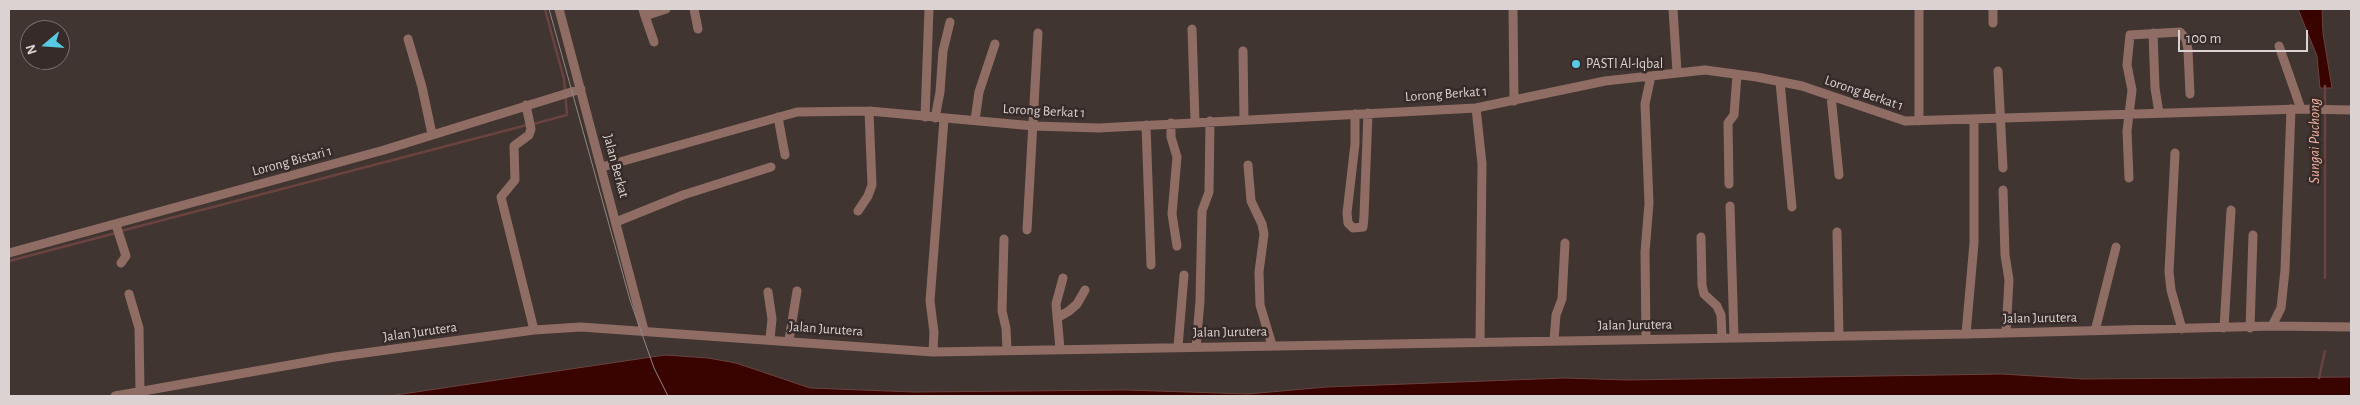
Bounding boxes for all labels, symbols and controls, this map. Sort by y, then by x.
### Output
north arrow [20,20,70,70]
scale bar [2180,20,2310,52]
text: 100 m [2186,31,2221,46]
text: N [24,43,40,56]
place label: PASTI Al-Iqbal [1586,56,1663,72]
marker: PASTI Al-Iqbal [1570,58,1582,70]
street label: Lorong Berkat 1 [1822,72,1906,114]
street label: Lorong Berkat 1 [1404,83,1488,105]
water label: Sungai Puchong [2305,98,2323,184]
street label: Lorong Berkat 1 [1002,100,1086,122]
street label: Jalan Berkat [599,132,633,200]
street label: Lorong Bistari 1 [250,142,334,180]
street label: Jalan Jurutera [2003,309,2077,327]
street label: Jalan Jurutera [1598,316,1672,334]
street label: Jalan Jurutera [788,318,864,340]
street label: Jalan Jurutera [382,319,458,345]
street label: Jalan Jurutera [1193,323,1267,341]

